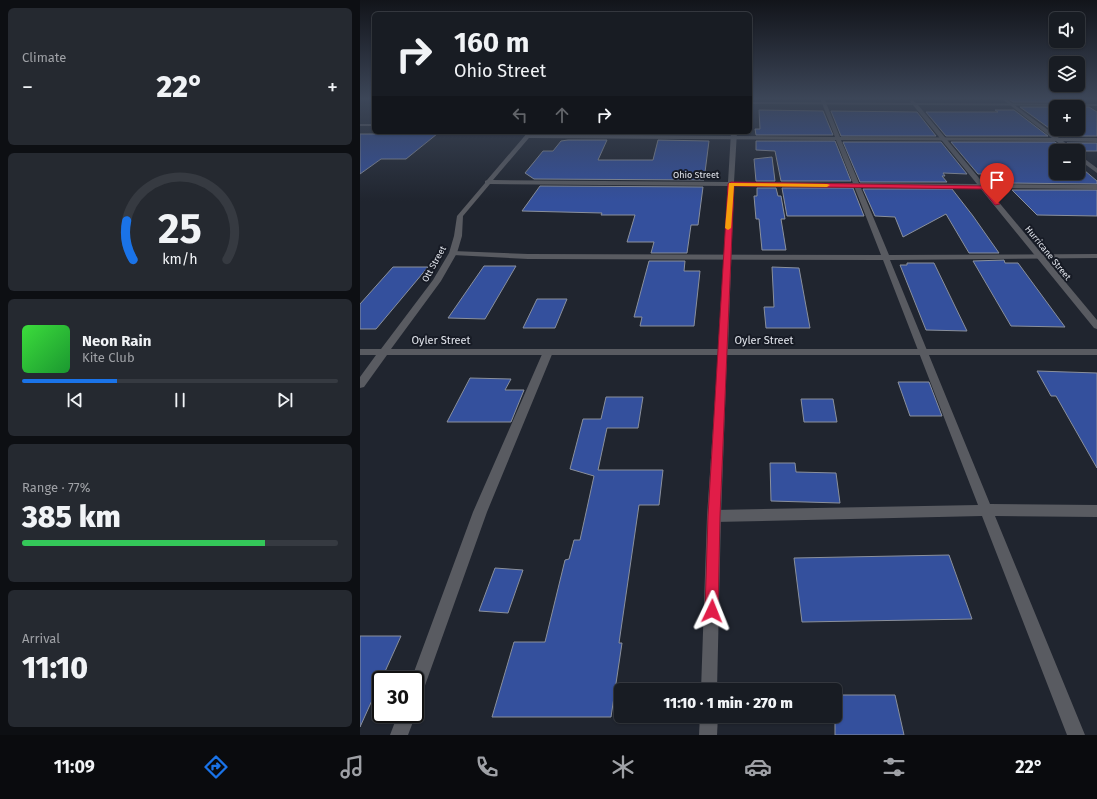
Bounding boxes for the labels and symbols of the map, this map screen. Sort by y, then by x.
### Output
pin [980,163,1014,204]
street label: Ohio Street [673,170,720,180]
street label: Hurricane Street [1023,224,1073,283]
street label: Ott Street [420,244,448,284]
street label: Oyler Street [411,334,471,347]
street label: Oyler Street [734,334,794,347]
position arrow [691,590,733,632]
speed limit sign: 30 [372,671,424,723]

